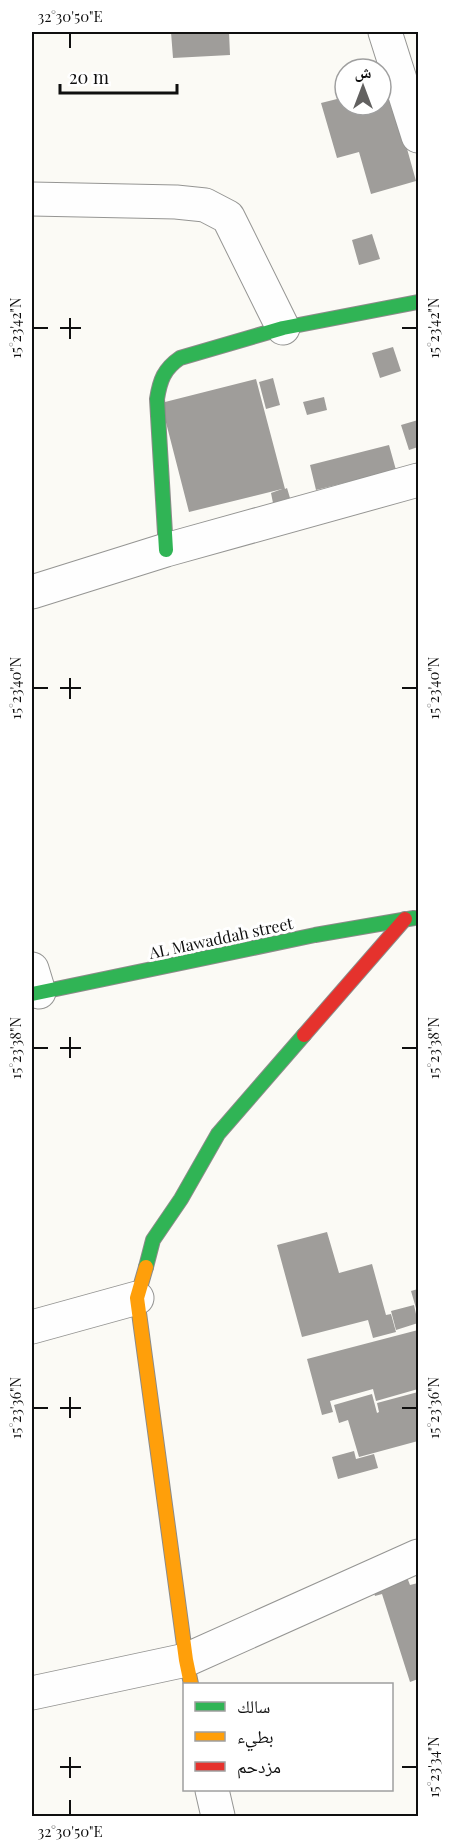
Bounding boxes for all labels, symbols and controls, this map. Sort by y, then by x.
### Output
text: 32°30'50"E [37,6,103,26]
scale bar [60,57,177,95]
north arrow [333,57,393,117]
text: ش [355,61,372,82]
text: 20 m [69,65,109,89]
text: 15°23'42"N [5,297,25,359]
text: 15°23'42"N [423,297,443,359]
text: 15°23'40"N [5,656,25,719]
text: 15°23'40"N [423,656,443,719]
street label: AL Mawaddah street [146,912,295,963]
text: 15°23'38"N [5,1016,25,1079]
text: 15°23'38"N [423,1016,443,1079]
text: 15°23'36"N [5,1377,25,1439]
text: 15°23'36"N [423,1377,443,1439]
legend [183,1683,393,1791]
text: سالك [237,1694,270,1718]
text: بطيء [237,1724,274,1752]
text: 15°23'34"N [423,1736,443,1798]
text: مزدحم [237,1754,281,1779]
text: 32°30'50"E [37,1821,103,1841]

